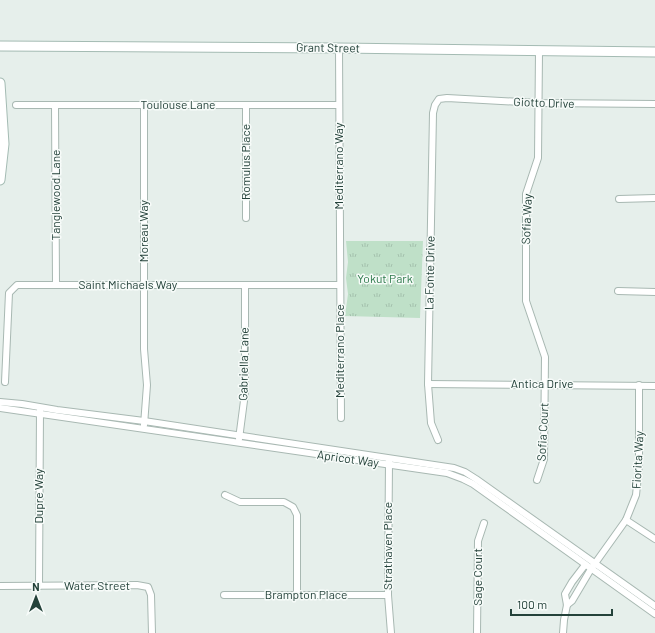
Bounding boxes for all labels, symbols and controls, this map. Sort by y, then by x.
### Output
street label: Grant Street [296,39,360,55]
street label: Giotto Drive [513,94,575,110]
street label: Toulouse Lane [141,97,216,111]
street label: Mediterrano Way [331,122,345,209]
street label: Romulus Place [238,124,252,200]
street label: Tanglewood Lane [48,150,62,240]
street label: Sofia Way [518,193,534,245]
street label: Moreau Way [136,199,150,262]
street label: La Fonte Drive [421,236,437,310]
park label: Yokut Park [357,271,413,285]
street label: Saint Michaels Way [79,277,178,291]
street label: Mediterrano Place [332,304,346,398]
street label: Gabriella Lane [235,327,251,401]
street label: Antica Drive [511,376,573,390]
street label: Sofia Court [533,402,551,462]
street label: Fiorita Way [628,430,646,489]
street label: Apricot Way [316,447,380,469]
street label: Dupre Way [31,468,45,523]
street label: Strathaven Place [380,502,394,590]
street label: Sage Court [470,548,484,606]
north arrow [16,577,56,617]
street label: Water Street [64,578,130,592]
text: N [32,580,40,593]
street label: Brampton Place [265,587,347,601]
scale bar [511,591,612,617]
text: 100 m [517,597,547,611]

